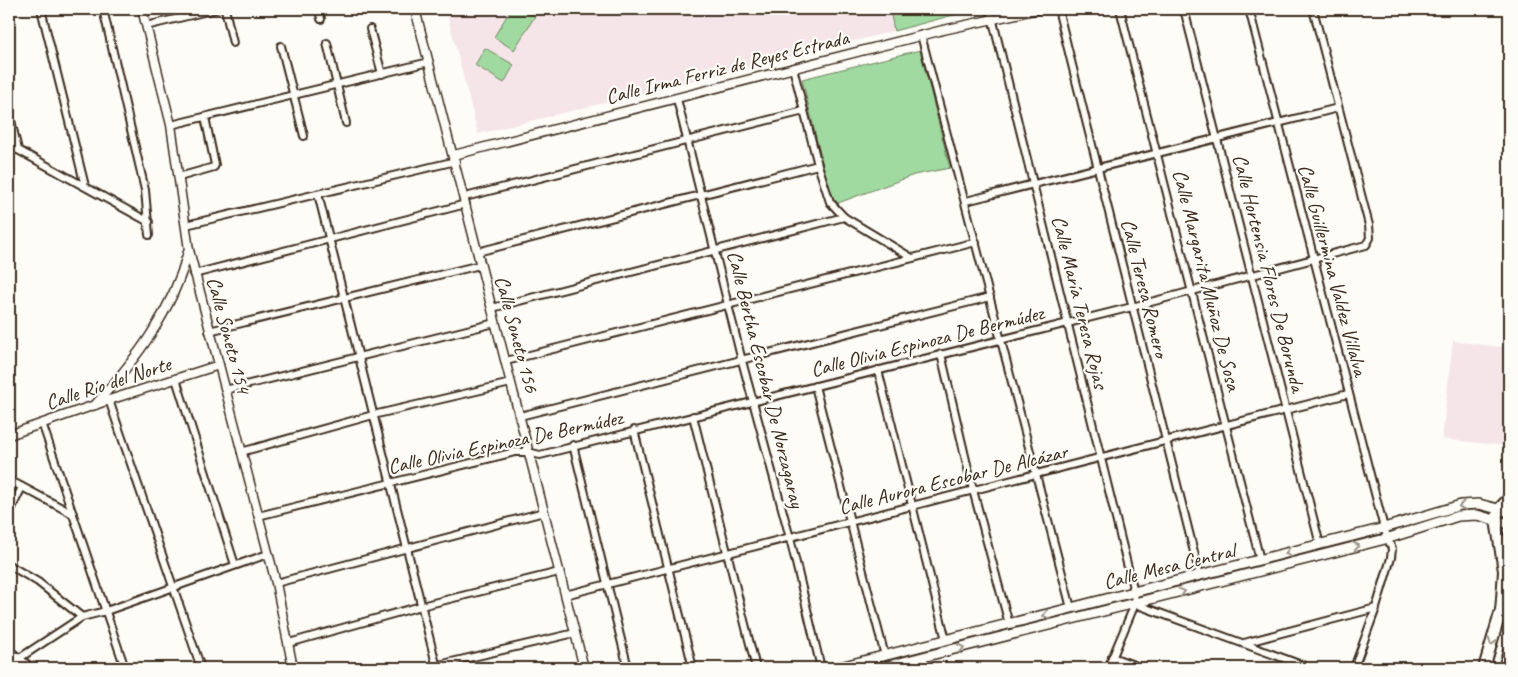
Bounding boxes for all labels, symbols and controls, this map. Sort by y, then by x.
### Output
street label: Calle Irma Ferriz de Reyes Estrada [603,24,853,110]
street label: Calle Hortensia Flores De Borunda [1227,151,1312,397]
street label: Calle Guillermina Valdez Villalva [1292,161,1374,381]
street label: Calle Margarita Muñoz De Sosa [1167,167,1248,395]
street label: Calle María Teresa Rojas [1046,213,1114,393]
street label: Calle Teresa Romero [1115,216,1175,362]
street label: Calle Bertha Escobar De Norzagaray [721,248,811,512]
street label: Calle Soneto 156 [489,273,545,396]
street label: Calle Soneto 154 [201,274,258,399]
street label: Calle Olivia Espinoza De Bermúdez [808,299,1048,383]
street label: Calle Río del Norte [42,350,176,415]
street label: Calle Olivia Espinoza De Bermúdez [385,404,627,480]
street label: Calle Aurora Escobar De Alcázar [836,438,1071,520]
one-way arrow [1457,500,1466,510]
street label: Calle Mesa Central [1101,536,1241,595]
one-way arrow [1352,541,1361,552]
one-way arrow [1284,547,1293,558]
one-way arrow [1177,587,1186,598]
one-way arrow [1041,609,1050,620]
one-way arrow [1487,637,1497,645]
one-way arrow [957,643,965,654]

